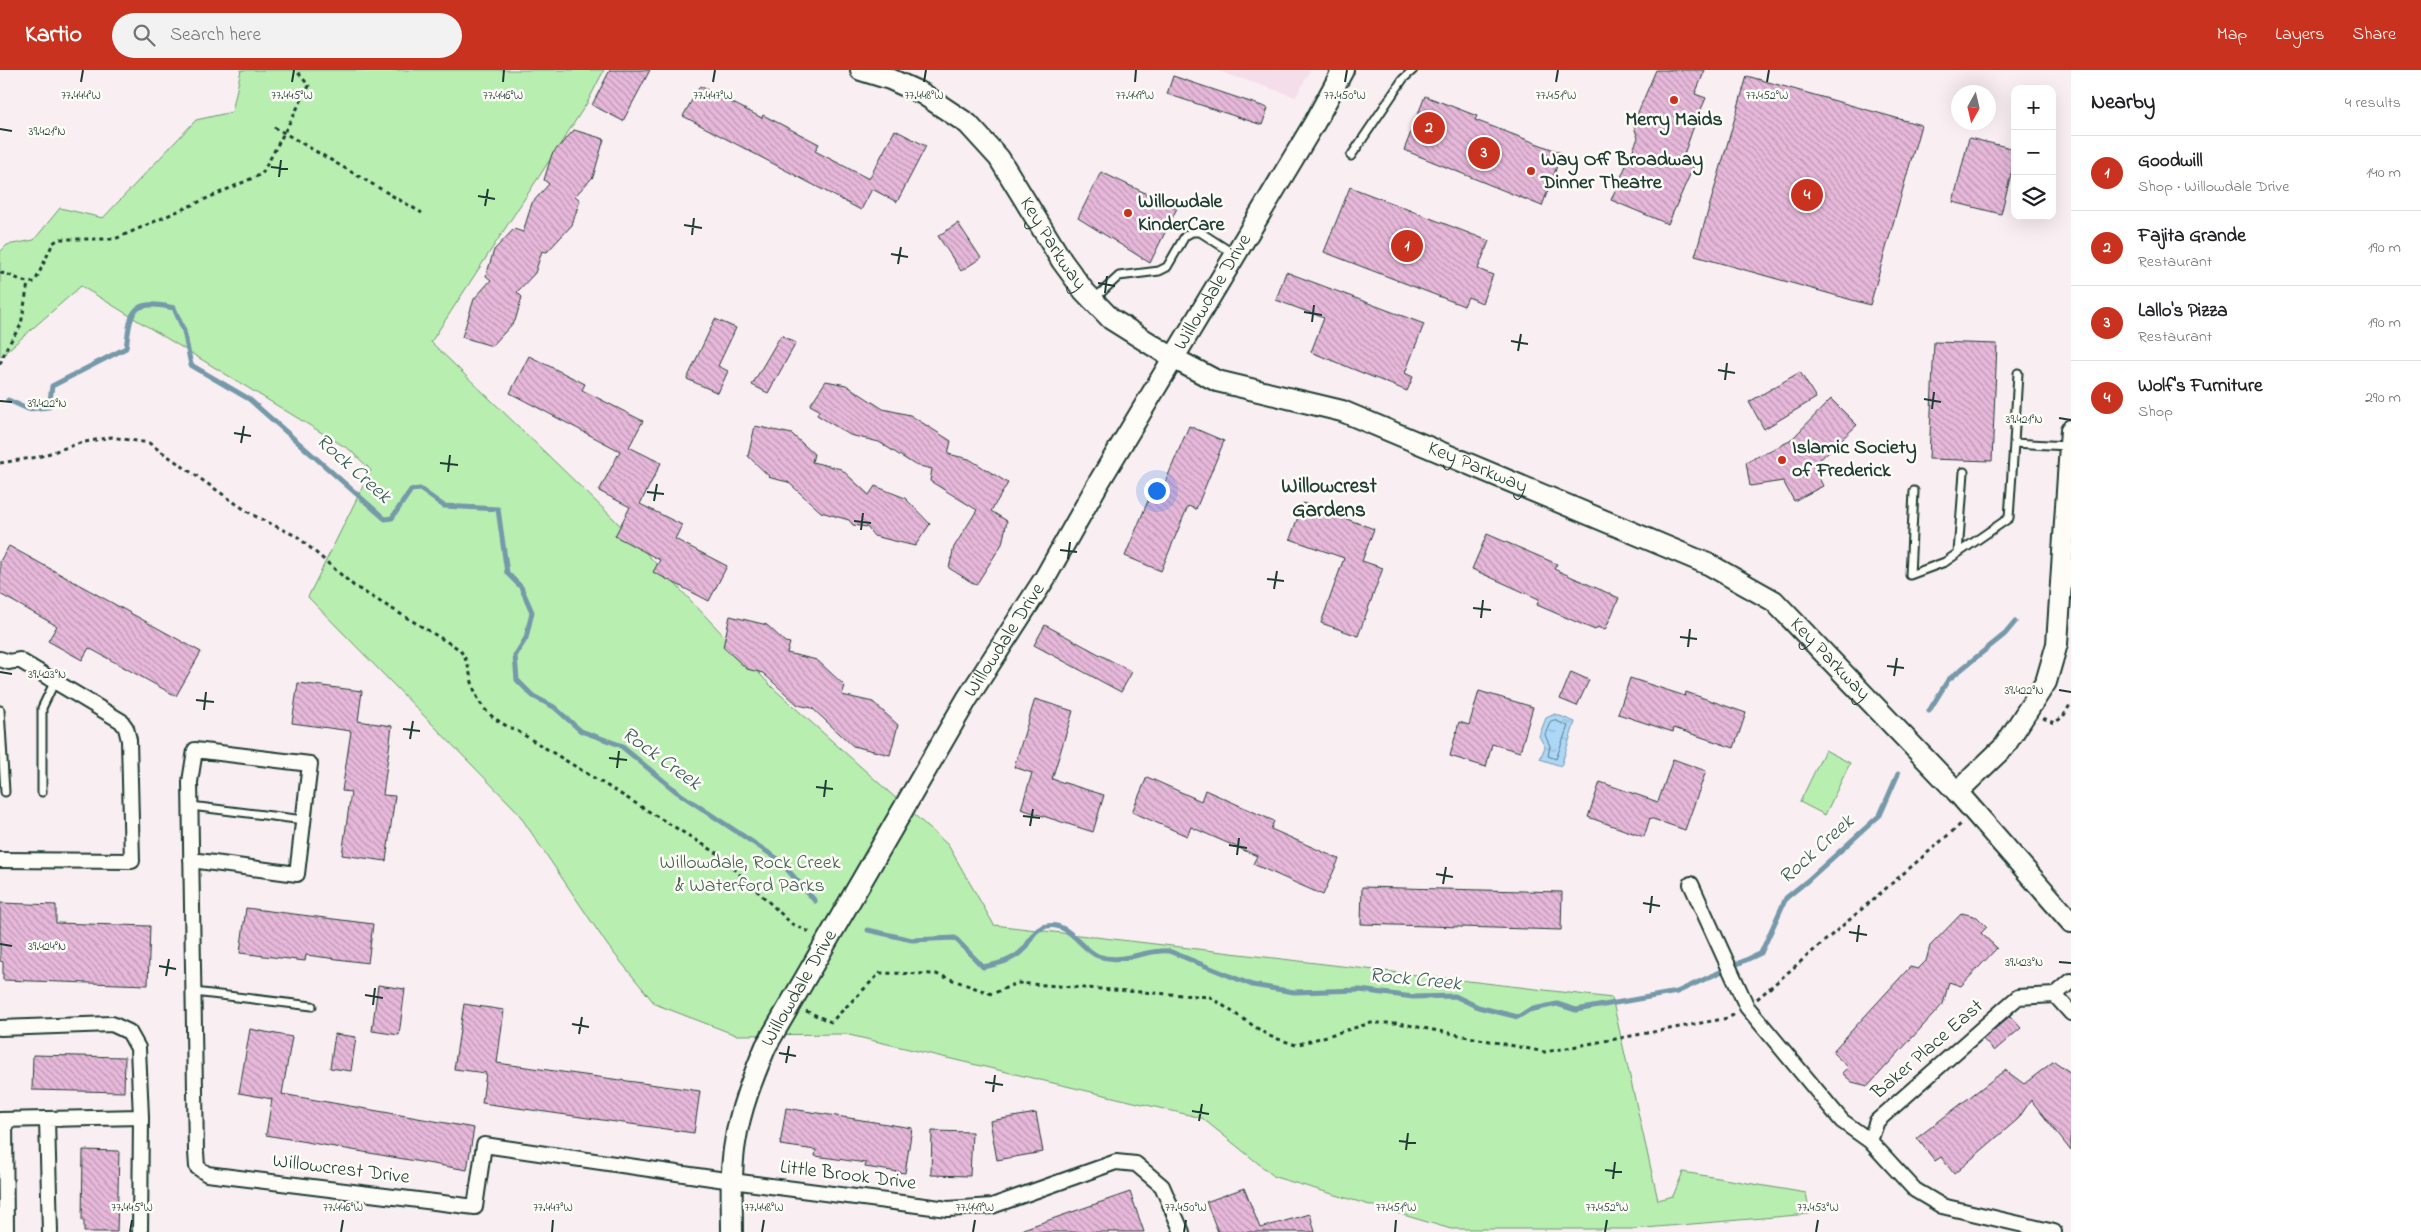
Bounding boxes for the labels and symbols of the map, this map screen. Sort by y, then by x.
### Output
north arrow [1951,85,1996,130]
text: 77.444°W [61,87,101,105]
text: 77.445°W [271,87,313,105]
text: 77.446°W [483,87,523,105]
text: 77.447°W [693,87,733,105]
text: 77.448°W [904,87,944,105]
text: 77.449°W [1116,87,1154,105]
text: 77.450°W [1324,87,1366,105]
text: 77.451°W [1536,87,1576,105]
text: 77.452°W [1746,87,1788,105]
marker: Merry Maids [1668,94,1680,106]
place label: Merry Maids [1625,106,1723,136]
pin: 2 [1413,109,1445,147]
text: 39.421°N [28,123,66,141]
pin: 3 [1468,134,1500,172]
place label: Way Off Broadway Dinner Theatre [1540,146,1703,198]
marker: Way Off Broadway Dinner Theatre [1525,165,1537,177]
pin: 4 [1791,176,1823,214]
place label: Willowdale KinderCare [1138,188,1226,240]
street label: Key Parkway [1012,192,1094,297]
marker: Willowdale KinderCare [1122,207,1134,219]
pin: 1 [1391,227,1423,265]
street label: Willowdale Drive [1167,228,1259,356]
text: 39.422°N [27,395,67,413]
text: 39.421°N [2005,411,2043,429]
water label: Rock Creek [309,427,398,512]
street label: Key Parkway [1423,434,1532,502]
place label: Islamic Society of Frederick [1792,434,1917,486]
marker: Islamic Society of Frederick [1776,454,1788,466]
district label: Willowcrest Gardens [1281,472,1378,526]
your location [1144,478,1170,504]
street label: Willowdale Drive [957,577,1053,703]
street label: Key Parkway [1783,611,1877,708]
text: 39.423°N [28,666,66,684]
text: 39.422°N [2004,682,2044,700]
water label: Rock Creek [615,720,708,799]
water label: Rock Creek [1773,807,1862,892]
park label: Willowdale, Rock Creek & Waterford Parks [660,849,841,901]
street label: Willowdale Drive [754,924,845,1052]
text: 39.424°N [28,938,66,956]
text: 39.423°N [2005,954,2043,972]
water label: Rock Creek [1368,960,1463,1000]
street label: Baker Place East [1865,993,1991,1108]
street label: Willowcrest Drive [271,1147,411,1193]
street label: Little Brook Drive [778,1153,918,1199]
text: 77.445°W [111,1199,153,1217]
text: 77.446°W [323,1199,363,1217]
text: 77.447°W [533,1199,573,1217]
text: 77.448°W [744,1199,784,1217]
text: 77.449°W [956,1199,994,1217]
text: 77.450°W [1165,1199,1207,1217]
text: 77.451°W [1376,1199,1416,1217]
text: 77.452°W [1586,1199,1628,1217]
text: 77.453°W [1797,1199,1839,1217]

